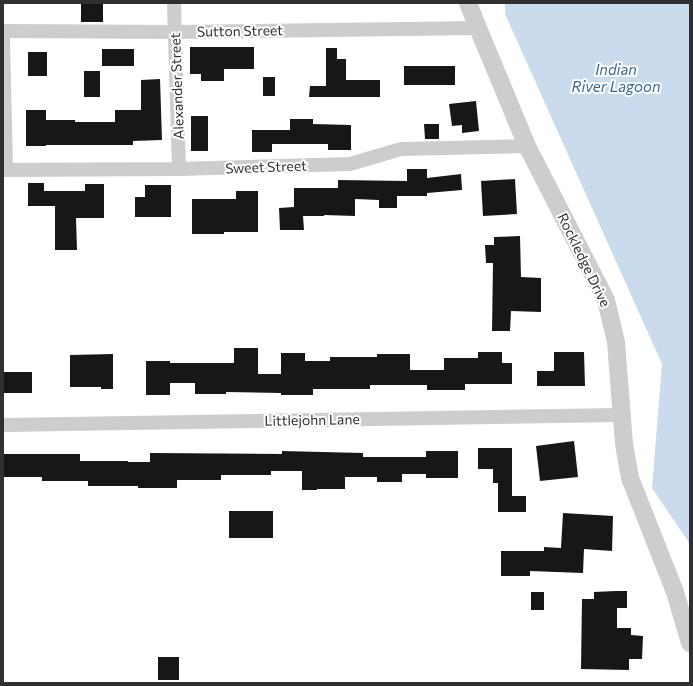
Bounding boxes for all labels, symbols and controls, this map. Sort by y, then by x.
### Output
street label: Sutton Street [197,21,283,40]
street label: Alexander Street [166,32,187,140]
water label: Indian River Lagoon [571,60,661,95]
street label: Sweet Street [225,157,307,176]
street label: Rockledge Drive [554,210,614,309]
street label: Littlejohn Lane [264,410,360,429]

